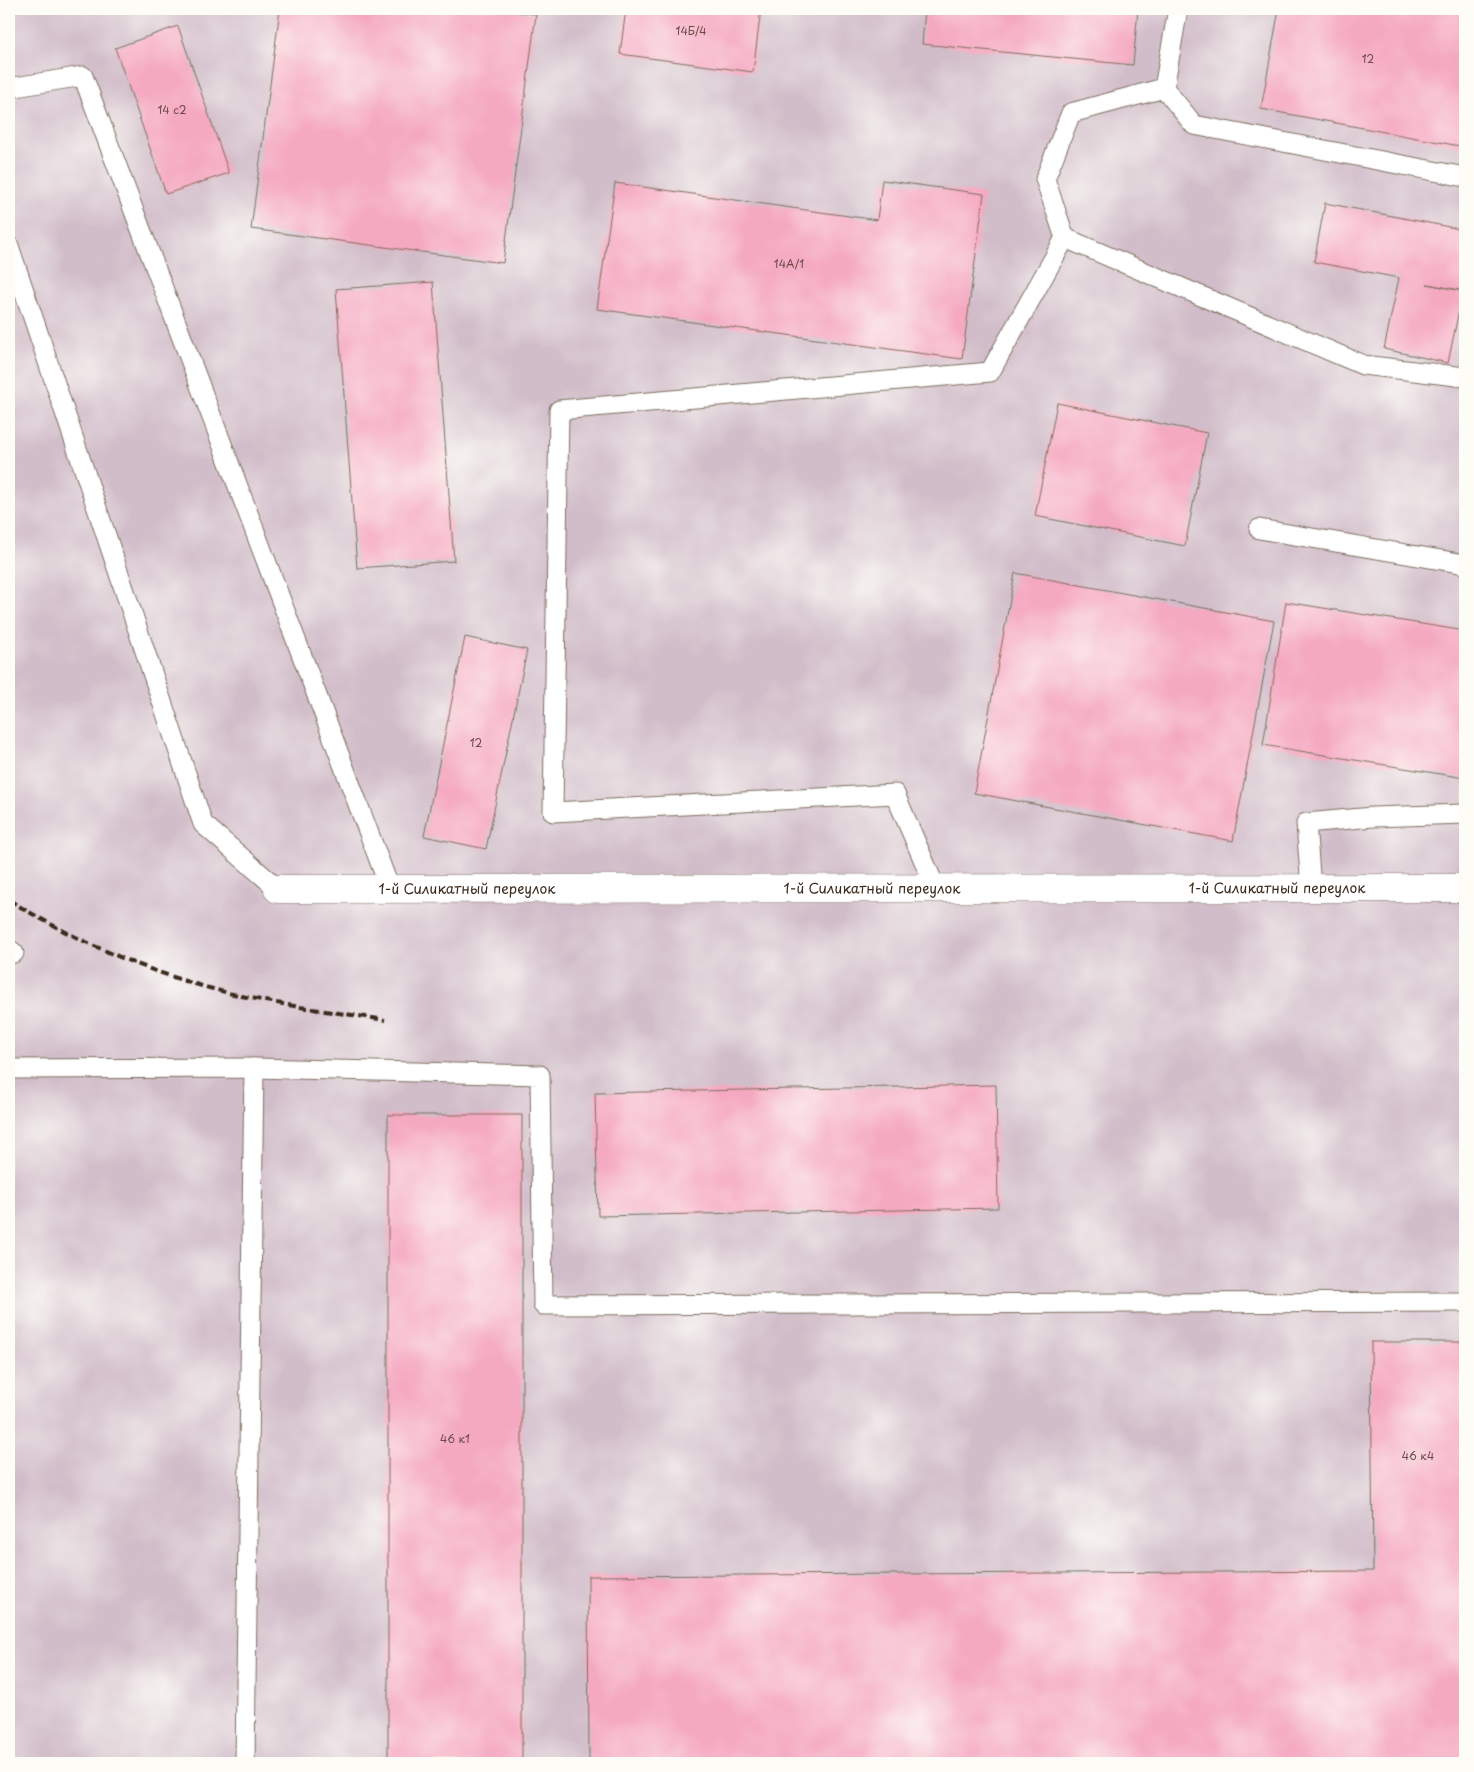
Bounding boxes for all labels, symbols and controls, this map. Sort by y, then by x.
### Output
house number: 14Б/4 [676,22,706,39]
house number: 12 [1362,50,1375,67]
house number: 14 с2 [157,101,187,118]
house number: 14А/1 [774,255,804,272]
house number: 12 [470,734,483,751]
street label: 1-й Силикатный переулок [783,877,961,899]
street label: 1-й Силикатный переулок [1188,877,1366,898]
street label: 1-й Силикатный переулок [378,878,556,899]
house number: 46 к1 [440,1430,470,1447]
house number: 46 к4 [1402,1447,1434,1464]

